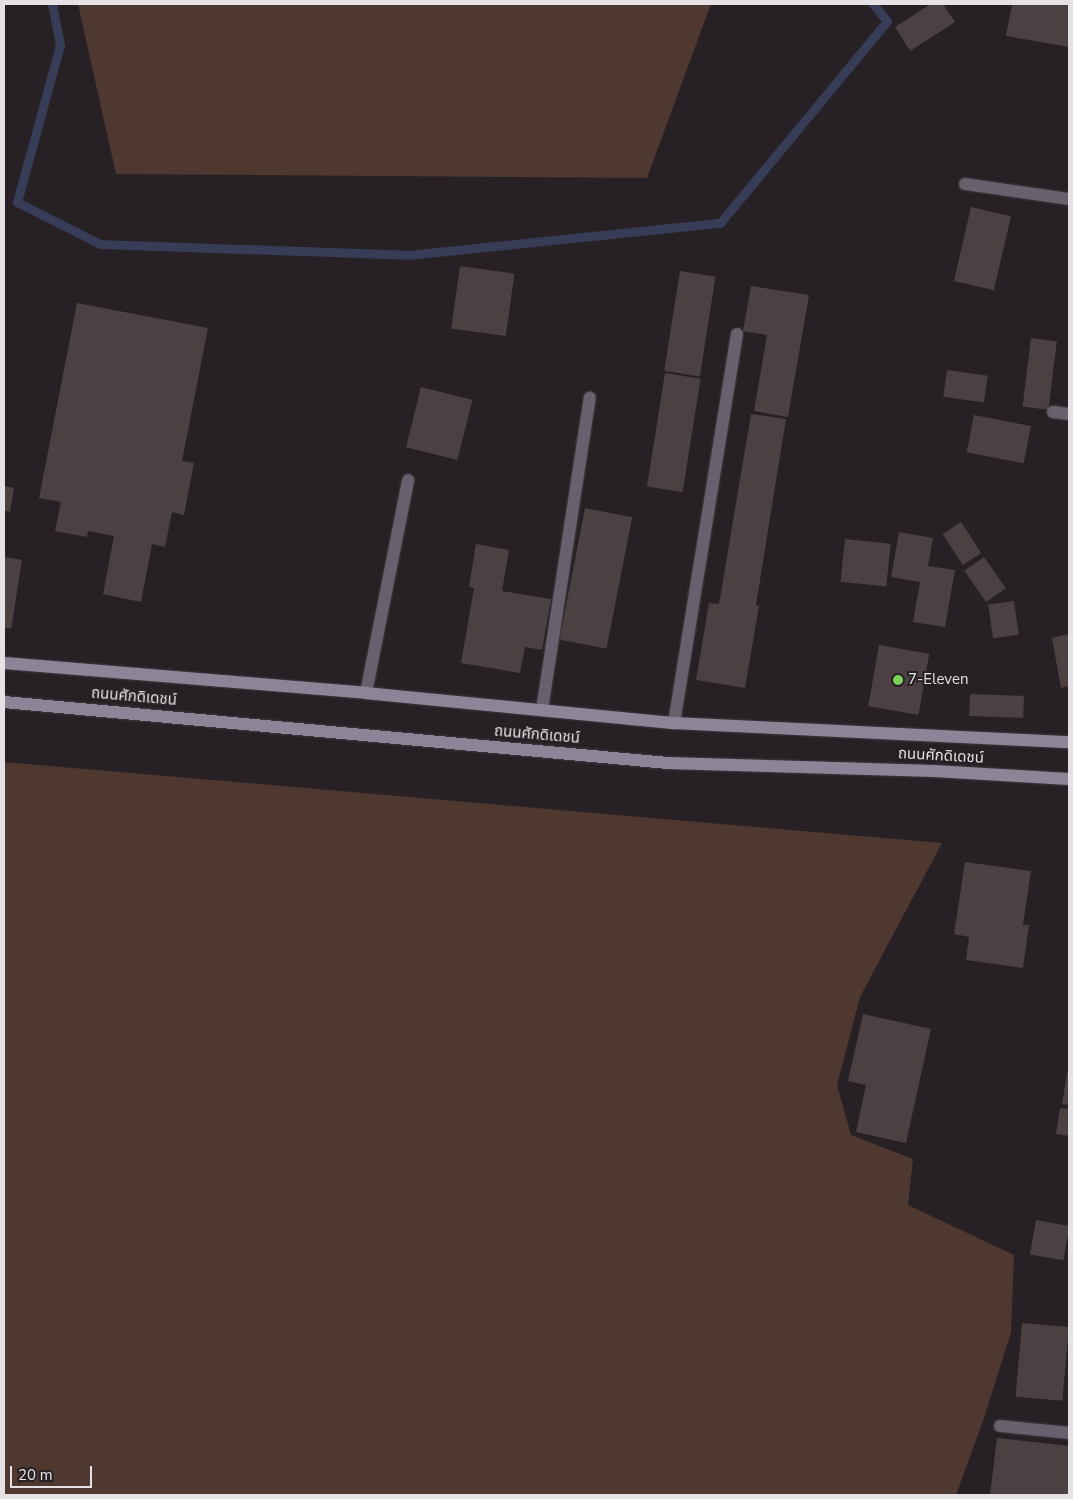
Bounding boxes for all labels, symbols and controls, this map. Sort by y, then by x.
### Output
place label: 7-Eleven [908,671,968,689]
marker: 7-Eleven [892,674,904,686]
street label: ถนนศักดิเดชน์ [90,684,178,710]
street label: ถนนศักดิเดชน์ [493,722,581,748]
street label: ถนนศักดิเดชน์ [898,745,984,767]
scale bar [12,1456,95,1488]
text: 20 m [18,1465,53,1485]

